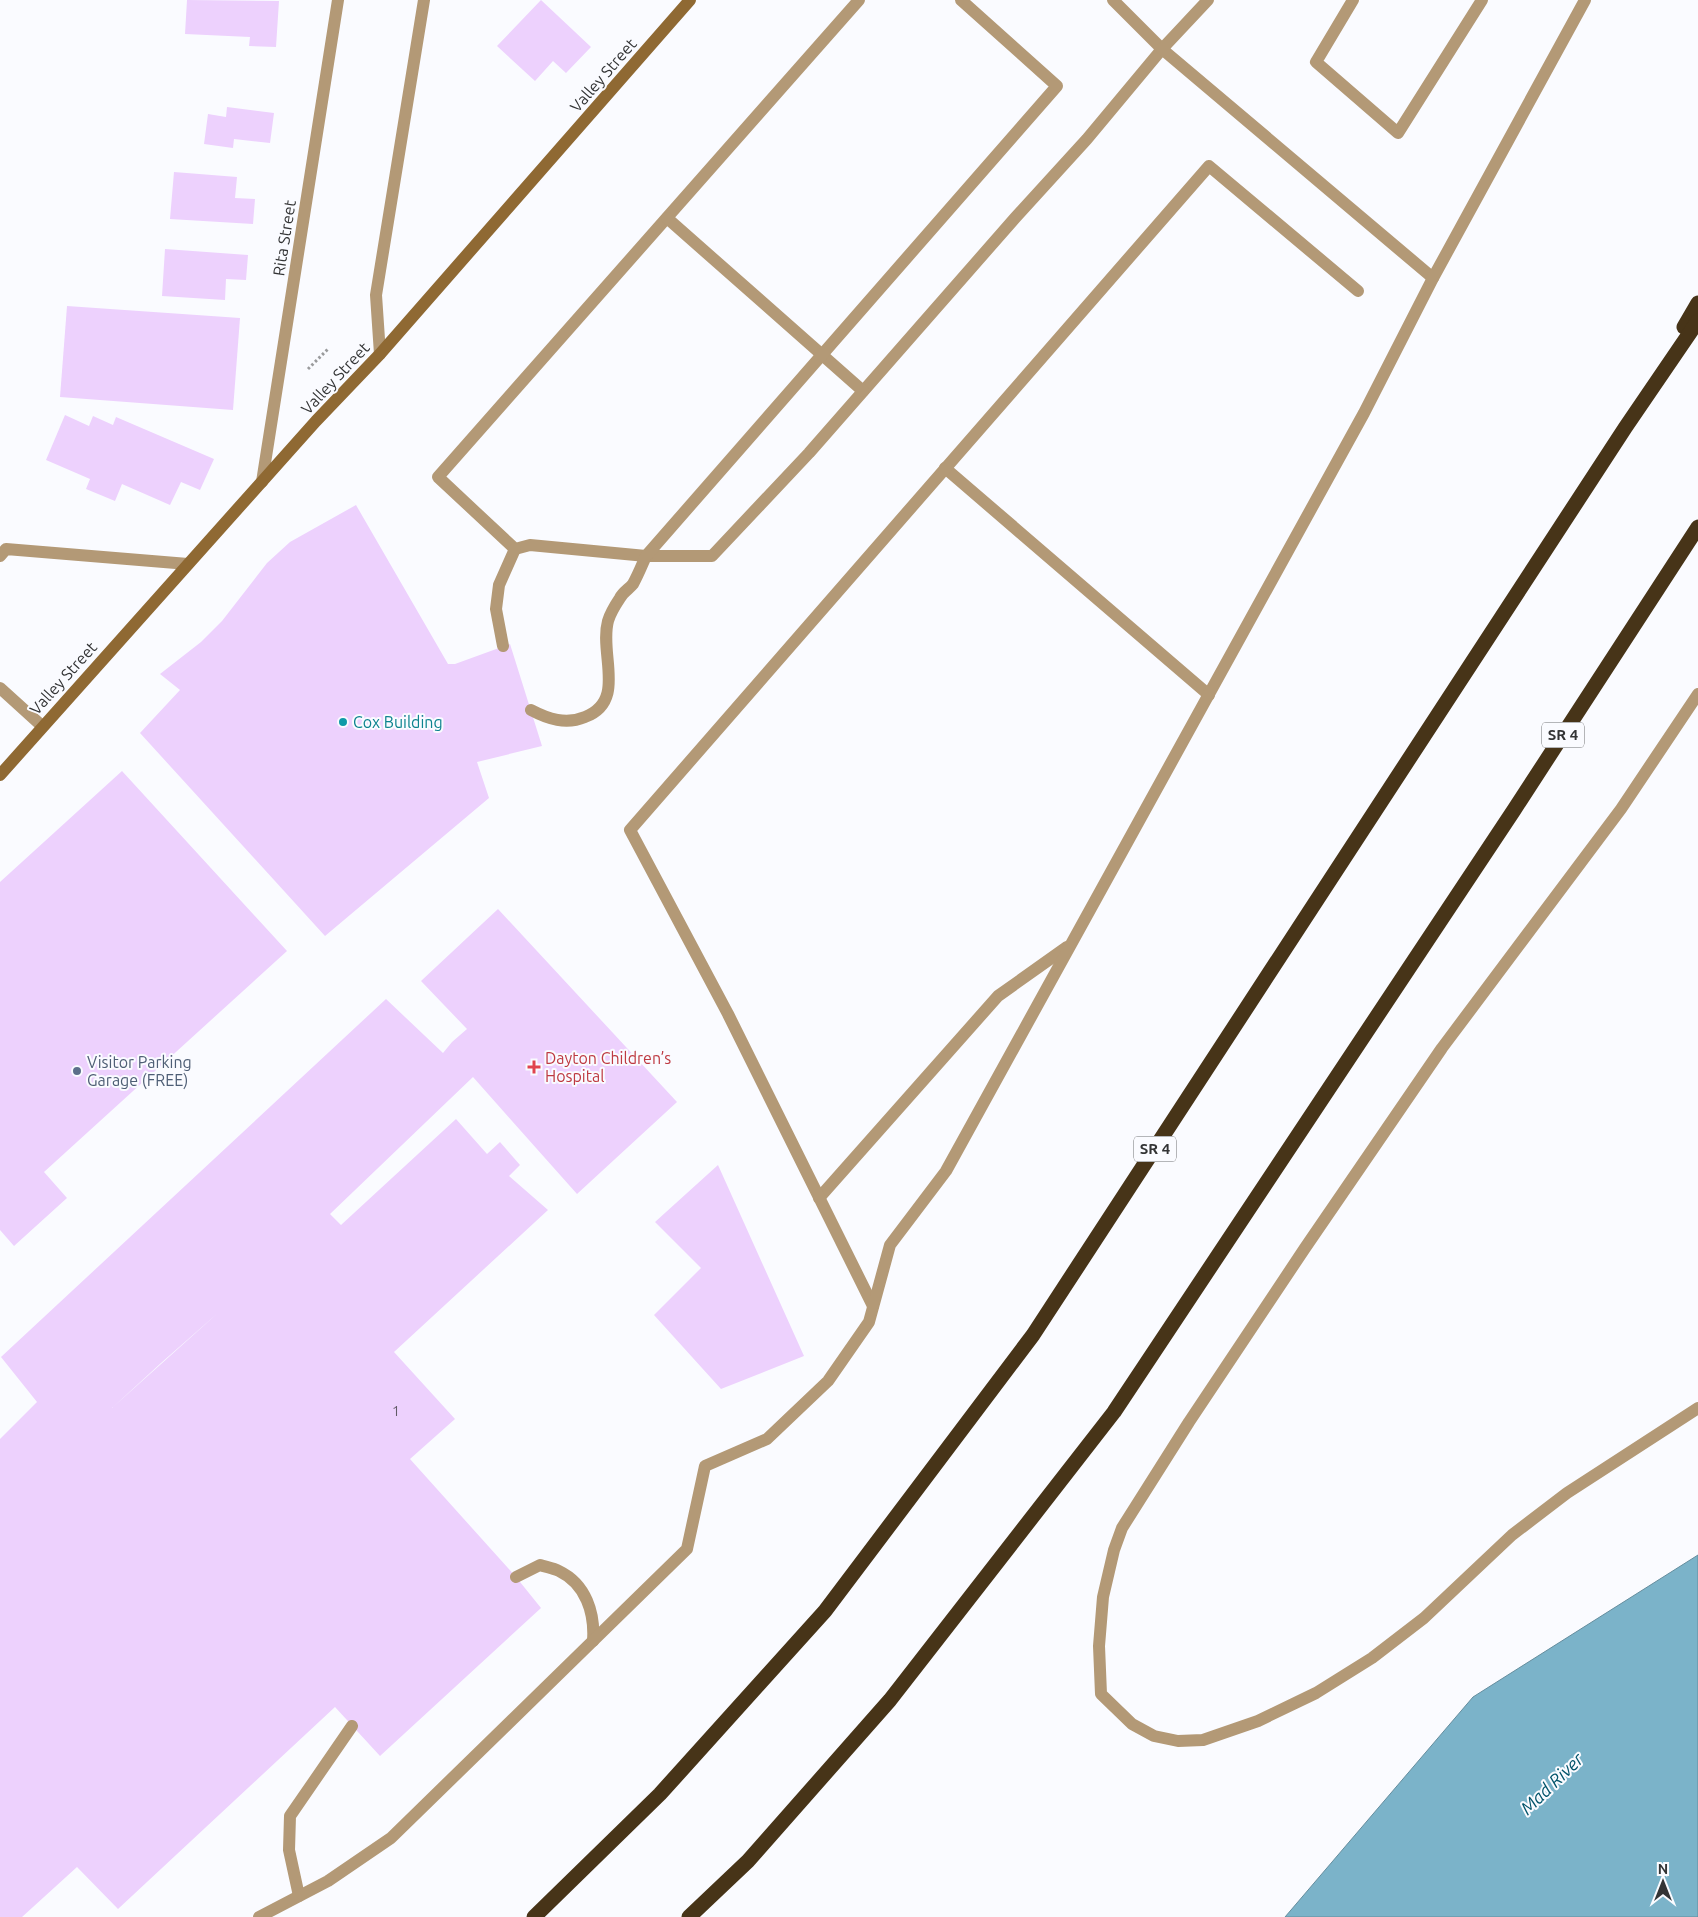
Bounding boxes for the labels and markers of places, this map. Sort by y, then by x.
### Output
place label: Cox Building [353,713,443,731]
marker: Cox Building [337,716,349,728]
place label: Dayton Children’s Hospital [545,1049,671,1085]
place label: Visitor Parking Garage (FREE) [87,1053,192,1090]
marker: Dayton Children’s Hospital [527,1060,541,1074]
marker: Visitor Parking Garage (FREE) [71,1065,83,1077]

